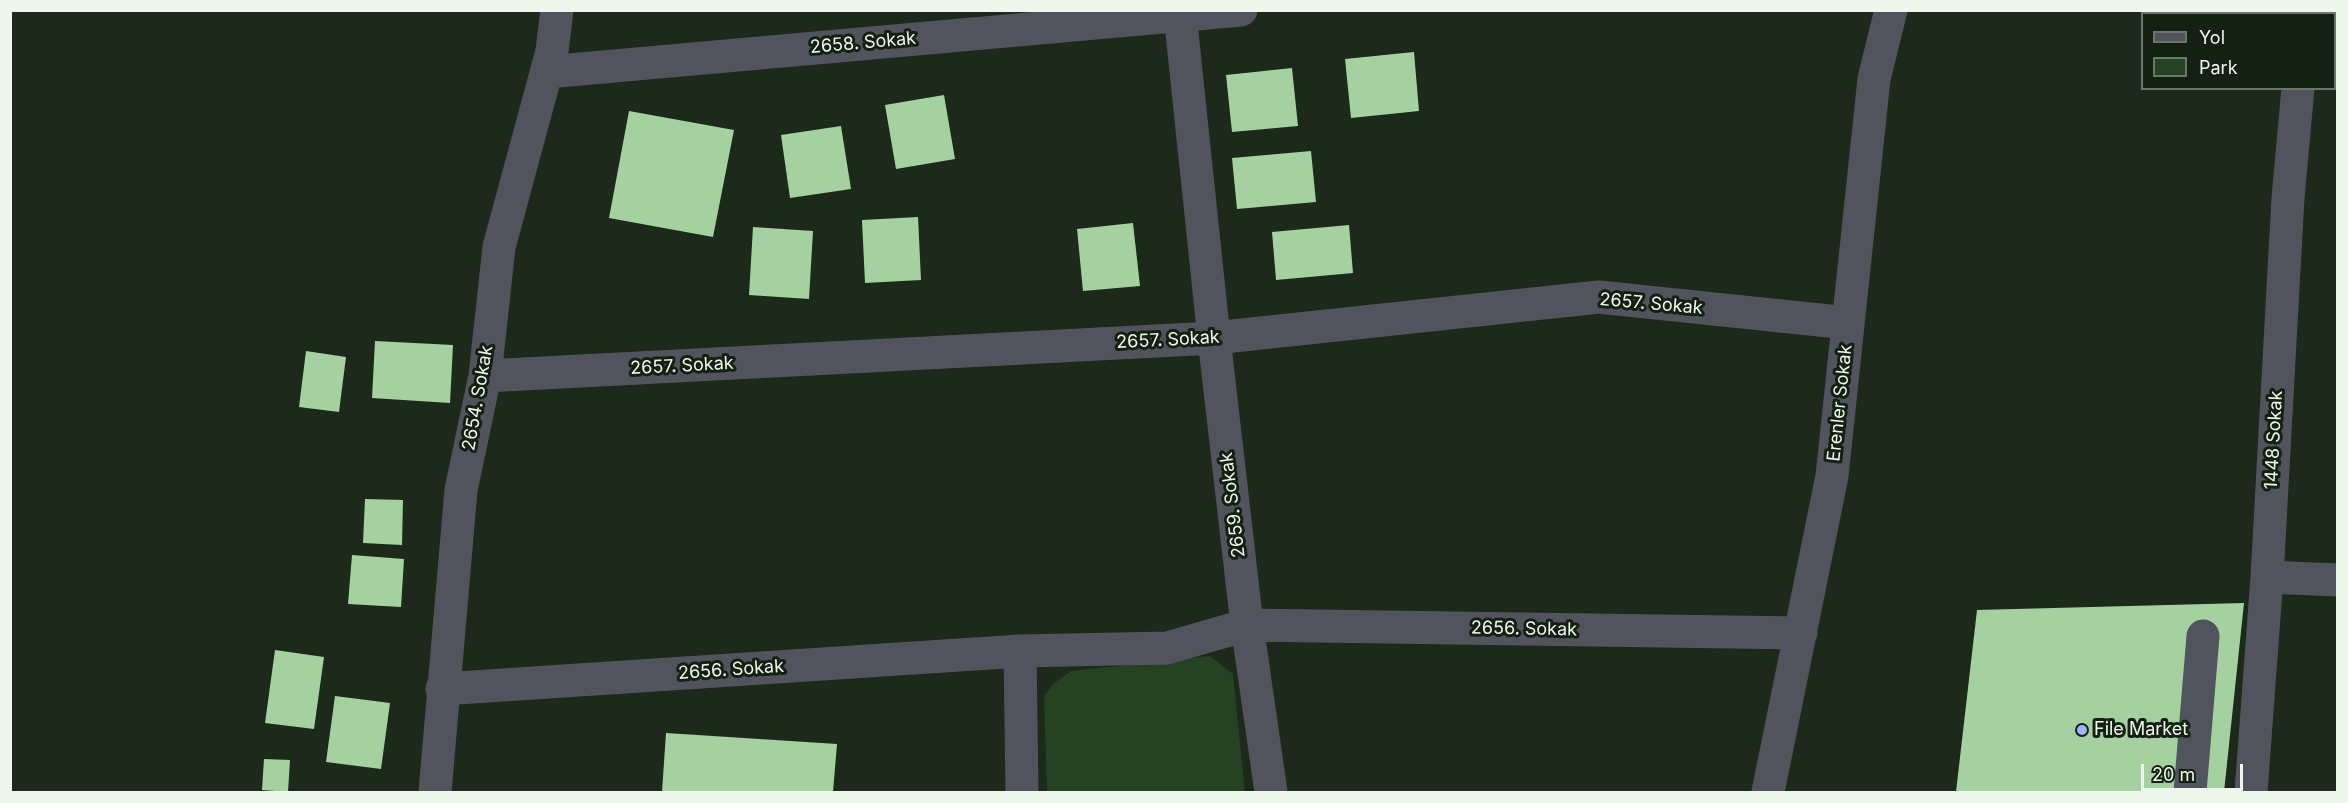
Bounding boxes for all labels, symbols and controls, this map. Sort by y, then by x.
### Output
legend [2141,12,2336,90]
text: Yol [2199,27,2225,48]
street label: 2658. Sokak [809,28,917,58]
text: Park [2199,57,2238,78]
street label: 2657. Sokak [1599,289,1703,319]
street label: 2657. Sokak [1116,327,1220,353]
street label: 2654. Sokak [458,344,498,452]
street label: Erenler Sokak [1823,344,1857,462]
street label: 2657. Sokak [630,353,734,379]
street label: 1448 Sokak [2261,390,2287,490]
street label: 2659. Sokak [1216,451,1250,559]
street label: 2656. Sokak [1471,617,1577,641]
street label: 2656. Sokak [677,656,785,684]
place label: File Market [2094,719,2188,741]
marker: File Market [2075,723,2089,737]
scale bar [2144,752,2246,790]
text: 20 m [2152,764,2195,785]

